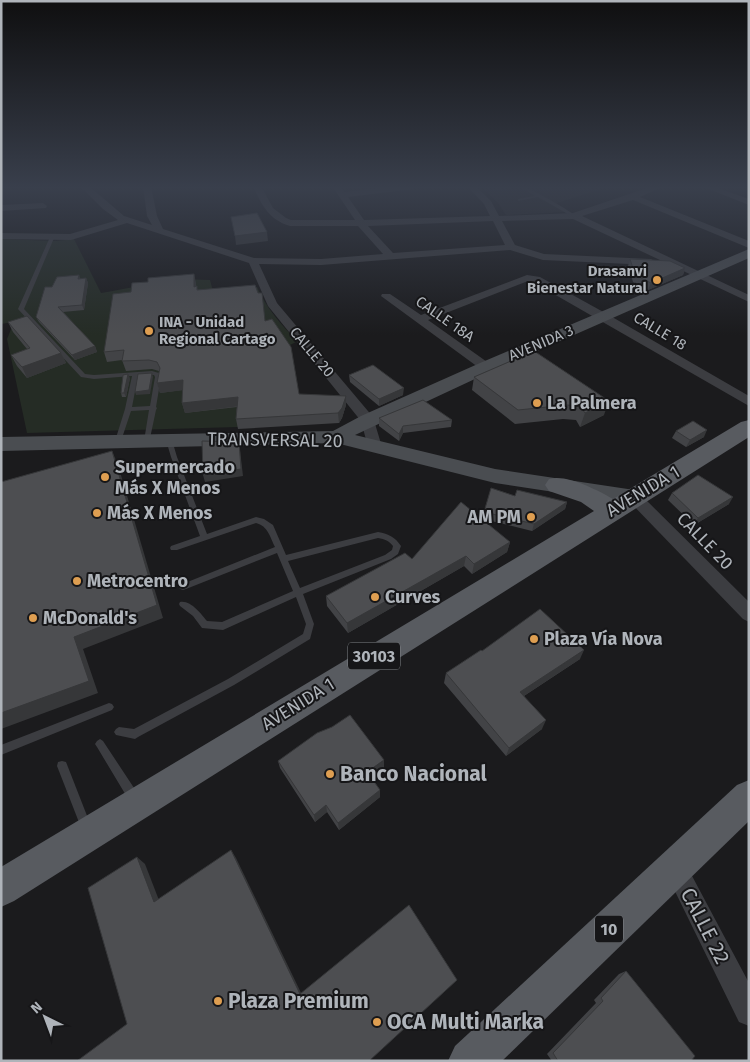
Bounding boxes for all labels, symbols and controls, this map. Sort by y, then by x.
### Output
place label: Drasanvi Bienestar Natural [527,262,648,297]
marker: Drasanvi Bienestar Natural [651,274,663,286]
street label: CALLE 18A [412,292,478,346]
street label: CALLE 18 [630,308,690,354]
place label: INA - Unidad Regional Cartago [159,313,276,348]
street label: AVENIDA 3 [506,321,576,365]
street label: CALLE 20 [286,323,338,381]
marker: INA - Unidad Regional Cartago [143,325,155,337]
place label: La Palmera [547,392,637,414]
marker: La Palmera [531,397,543,409]
street label: TRANSVERSAL 20 [207,428,343,452]
place label: Supermercado Más X Menos [115,456,235,499]
street label: AVENIDA 1 [602,461,684,521]
marker: Supermercado Más X Menos [99,471,111,483]
place label: Más X Menos [107,502,212,524]
place label: AM PM [467,506,521,528]
marker: Más X Menos [91,507,103,519]
street label: CALLE 20 [672,508,738,574]
marker: AM PM [525,511,537,523]
place label: Metrocentro [87,570,188,592]
marker: Metrocentro [71,575,83,587]
place label: Curves [385,586,441,608]
marker: Curves [369,591,381,603]
place label: McDonald's [43,607,137,629]
marker: McDonald's [27,612,39,624]
place label: Plaza Vía Nova [544,628,663,650]
marker: Plaza Vía Nova [528,633,540,645]
road number: 30103 [348,642,400,669]
street label: AVENIDA 1 [258,673,338,735]
place label: Banco Nacional [340,761,488,787]
marker: Banco Nacional [324,768,336,780]
street label: CALLE 22 [675,883,735,969]
road number: 10 [595,916,623,942]
place label: Plaza Premium [228,988,369,1014]
north arrow [20,992,70,1042]
marker: Plaza Premium [212,995,224,1007]
text: N [27,998,46,1017]
place label: OCA Multi Marka [387,1009,544,1035]
marker: OCA Multi Marka [371,1016,383,1028]

